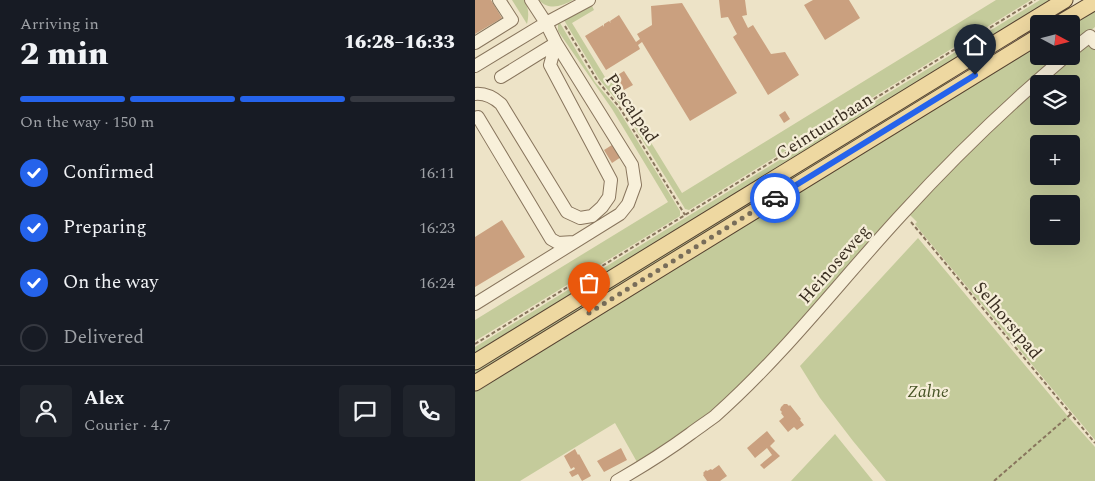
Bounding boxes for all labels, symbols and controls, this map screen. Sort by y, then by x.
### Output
text: Arriving in [20,12,99,36]
north arrow [1030,15,1080,65]
map controls [1030,15,1080,245]
pin [954,24,996,75]
text: 16:28–16:33 [344,28,455,57]
text: 2 min [20,30,108,79]
icon: home [961,31,989,59]
street label: Pascalpad [598,68,665,149]
button: layers [1030,75,1080,125]
street label: Ceintuurbaan [771,86,878,167]
text: On the way · 150 m [20,110,154,134]
button: + [1030,135,1080,185]
text: Confirmed [63,158,154,187]
icon: check [20,159,48,187]
text: 16:11 [419,161,455,185]
courier [750,173,800,223]
icon: car [761,184,789,212]
button: − [1030,195,1080,245]
text: Preparing [63,213,147,242]
icon: check [20,214,48,242]
text: 16:23 [419,216,455,240]
street label: Heinoseweg [792,219,877,310]
pin [568,262,610,313]
text: On the way [63,268,159,297]
icon: check [20,269,48,297]
icon: bag [575,269,603,297]
text: 16:24 [419,271,455,295]
street label: Selhorstpad [967,275,1048,365]
text: Delivered [63,323,144,352]
park label: Zalne [907,378,949,405]
text: Alex [84,384,125,413]
button: person [20,385,72,437]
button: chat [339,385,391,437]
button: phone [403,385,455,437]
text: Courier · 4.7 [84,413,171,437]

